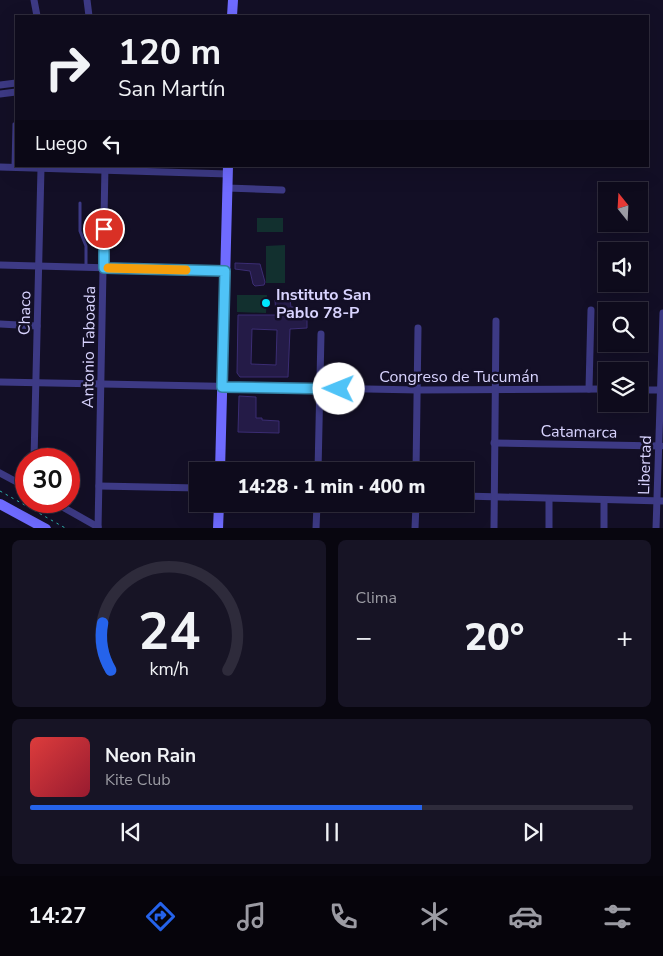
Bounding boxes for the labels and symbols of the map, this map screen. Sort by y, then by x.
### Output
north arrow [598,182,648,232]
pin [83,208,125,250]
place label: Instituto San Pablo 78-P [276,284,371,324]
street label: Antonio Taboada [77,286,101,408]
street label: Chaco [14,290,36,335]
marker: Instituto San Pablo 78-P [260,297,272,309]
position arrow [312,362,364,414]
street label: Congreso de Tucumán [379,366,539,388]
street label: Catamarca [540,420,618,444]
street label: Libertad [633,435,657,495]
speed limit sign: 30 [15,448,80,513]

